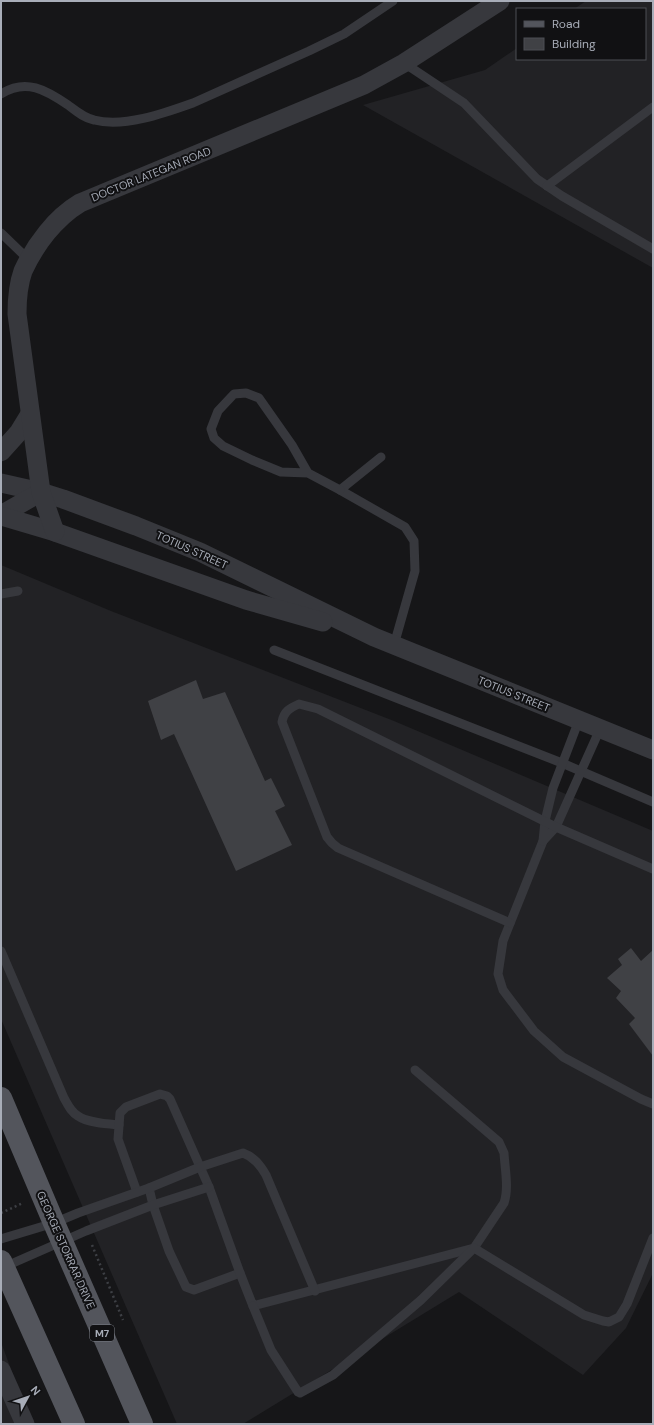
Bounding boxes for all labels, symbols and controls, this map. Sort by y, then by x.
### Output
legend [516,8,646,60]
text: Road [552,16,580,32]
text: Building [552,36,596,52]
street label: DOCTOR LATEGAN ROAD [89,143,213,204]
street label: TOTIUS STREET [154,528,230,572]
street label: TOTIUS STREET [476,673,552,715]
street label: GEORGE STORRAR DRIVE [34,1189,98,1311]
road number: M7 [90,1325,114,1341]
north arrow [8,1377,48,1417]
text: N [28,1383,44,1398]

